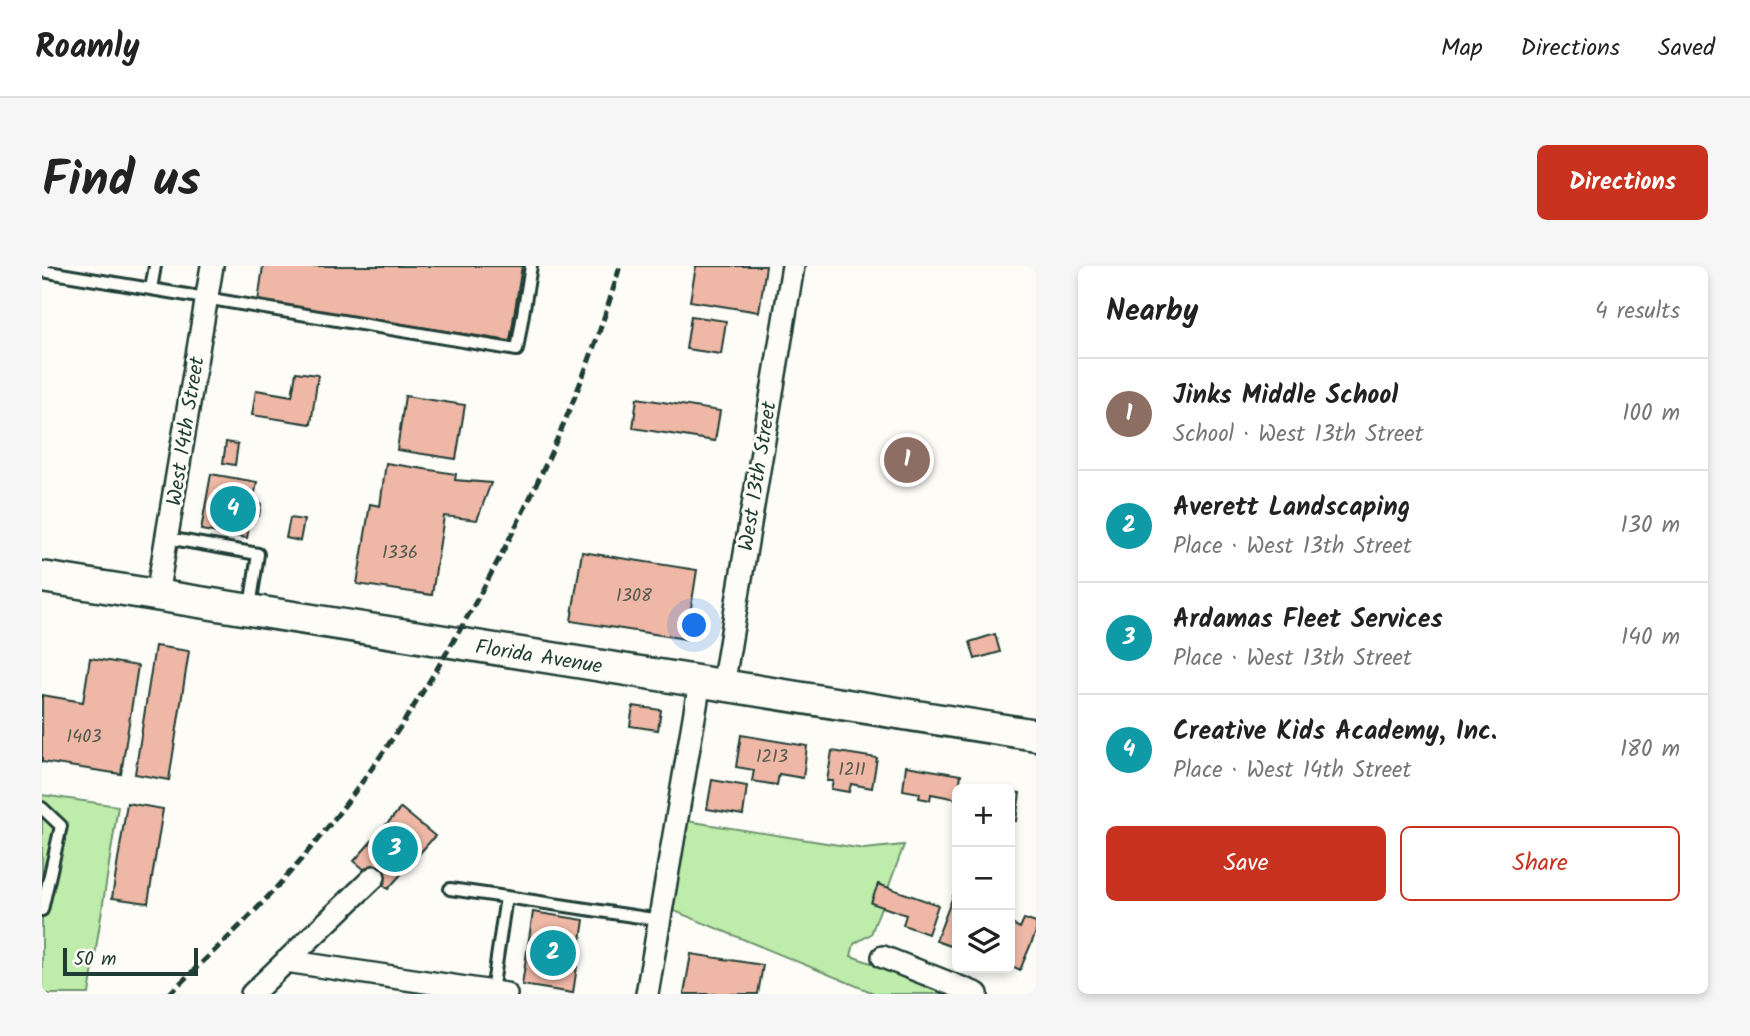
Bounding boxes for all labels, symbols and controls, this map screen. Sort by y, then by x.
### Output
text: Roamly [35,22,140,75]
text: Map [1441,29,1483,68]
text: Directions [1521,29,1620,68]
text: Saved [1658,29,1715,68]
text: Find us [42,143,200,221]
button: Directions [1537,145,1708,220]
text: Nearby [1106,288,1198,336]
text: 4 results [1595,294,1680,330]
street label: West 14th Street [158,353,215,508]
text: Jinks Middle School [1173,375,1398,417]
text: 1 [1126,396,1132,432]
text: 100 m [1622,396,1680,432]
street label: West 13th Street [730,398,787,553]
text: School · West 13th Street [1173,417,1424,453]
pin: 1 [884,434,930,486]
pin: 4 [210,483,256,535]
text: Averett Landscaping [1173,487,1410,529]
text: 2 [1122,508,1136,544]
text: 130 m [1621,508,1680,544]
text: Place · West 13th Street [1173,529,1412,565]
house number: 1336 [382,539,418,568]
house number: 1308 [616,582,652,611]
text: Ardamas Fleet Services [1173,599,1443,641]
your location [677,608,711,642]
text: 3 [1123,620,1135,656]
text: 140 m [1621,620,1680,656]
street label: Florida Avenue [473,631,605,684]
text: Place · West 13th Street [1173,641,1412,677]
text: Creative Kids Academy, Inc. [1173,711,1497,753]
house number: 1403 [67,723,101,752]
text: 4 [1123,732,1135,768]
text: 180 m [1620,732,1680,768]
house number: 1213 [756,743,788,772]
text: Place · West 14th Street [1173,753,1411,789]
house number: 1211 [838,756,866,785]
map controls [952,784,1015,973]
button: + [952,784,1015,847]
pin: 3 [372,823,418,875]
button: Save [1106,826,1386,901]
button: Share [1400,826,1680,901]
button: − [952,847,1015,910]
button: layers [952,910,1015,973]
pin: 2 [530,927,576,979]
scale bar [63,945,198,977]
text: 50 m [74,945,116,975]

